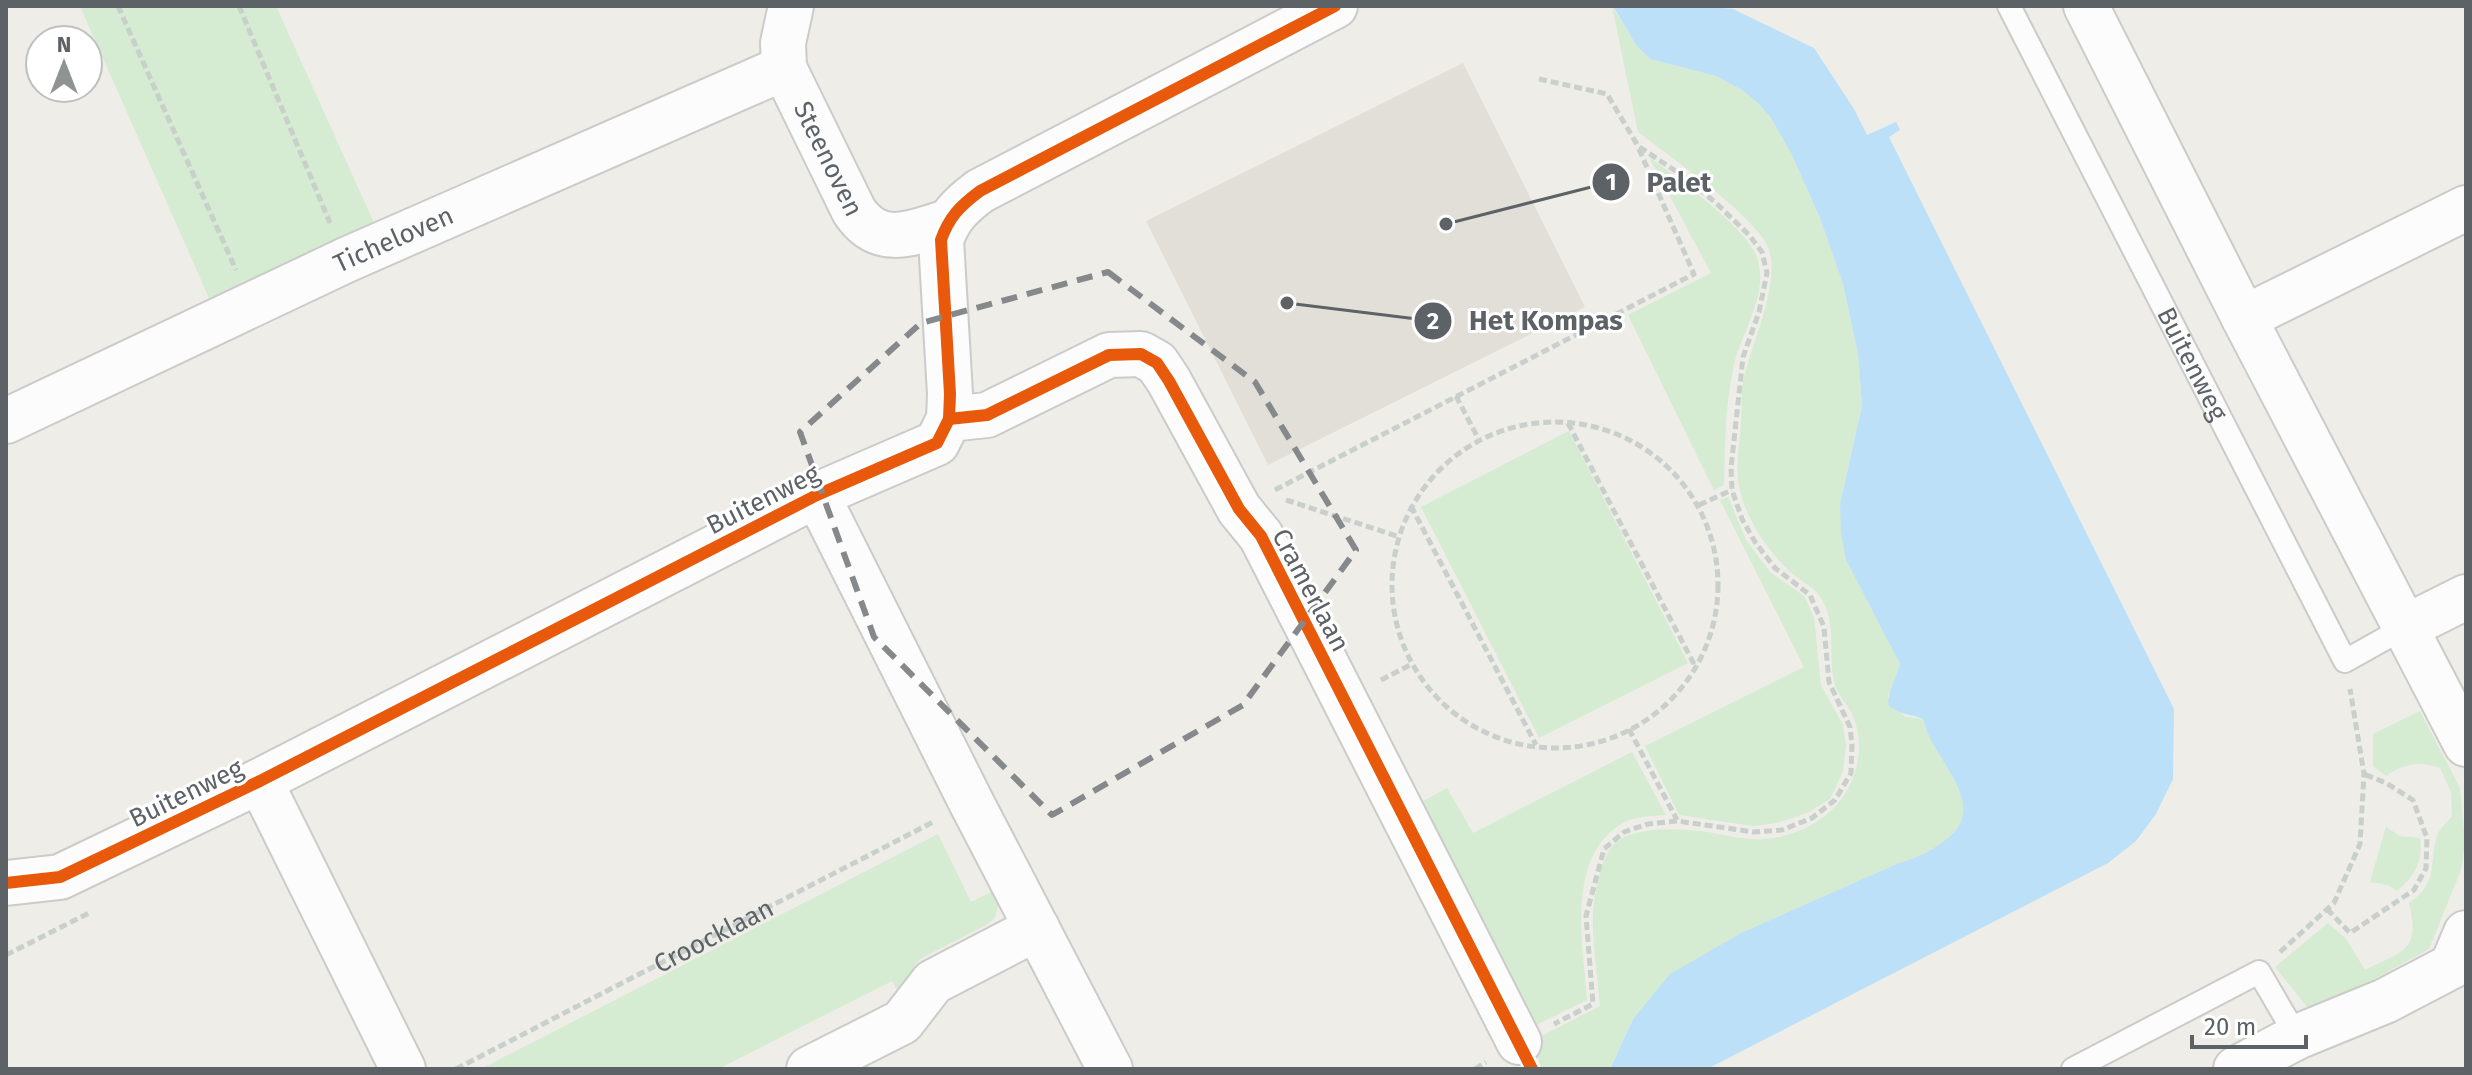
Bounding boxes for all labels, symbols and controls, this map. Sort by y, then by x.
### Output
north arrow [24,24,104,104]
text: N [57,31,71,58]
street label: Steenoven [787,97,869,222]
callout: Palet [1591,156,1728,208]
text: Palet [1647,166,1713,199]
text: 1 [1605,168,1617,196]
street label: Ticheloven [329,200,458,280]
callout: Het Kompas [1413,295,1639,347]
street label: Buitenweg [2150,302,2234,426]
text: Het Kompas [1469,304,1623,337]
text: 2 [1427,307,1439,335]
street label: Buitenweg [701,457,825,541]
street label: Cramerlaan [1265,523,1356,657]
street label: Buitenweg [124,752,249,834]
street label: Croocklaan [649,892,779,980]
scale bar [2192,999,2306,1049]
text: 20 m [2204,1013,2256,1041]

